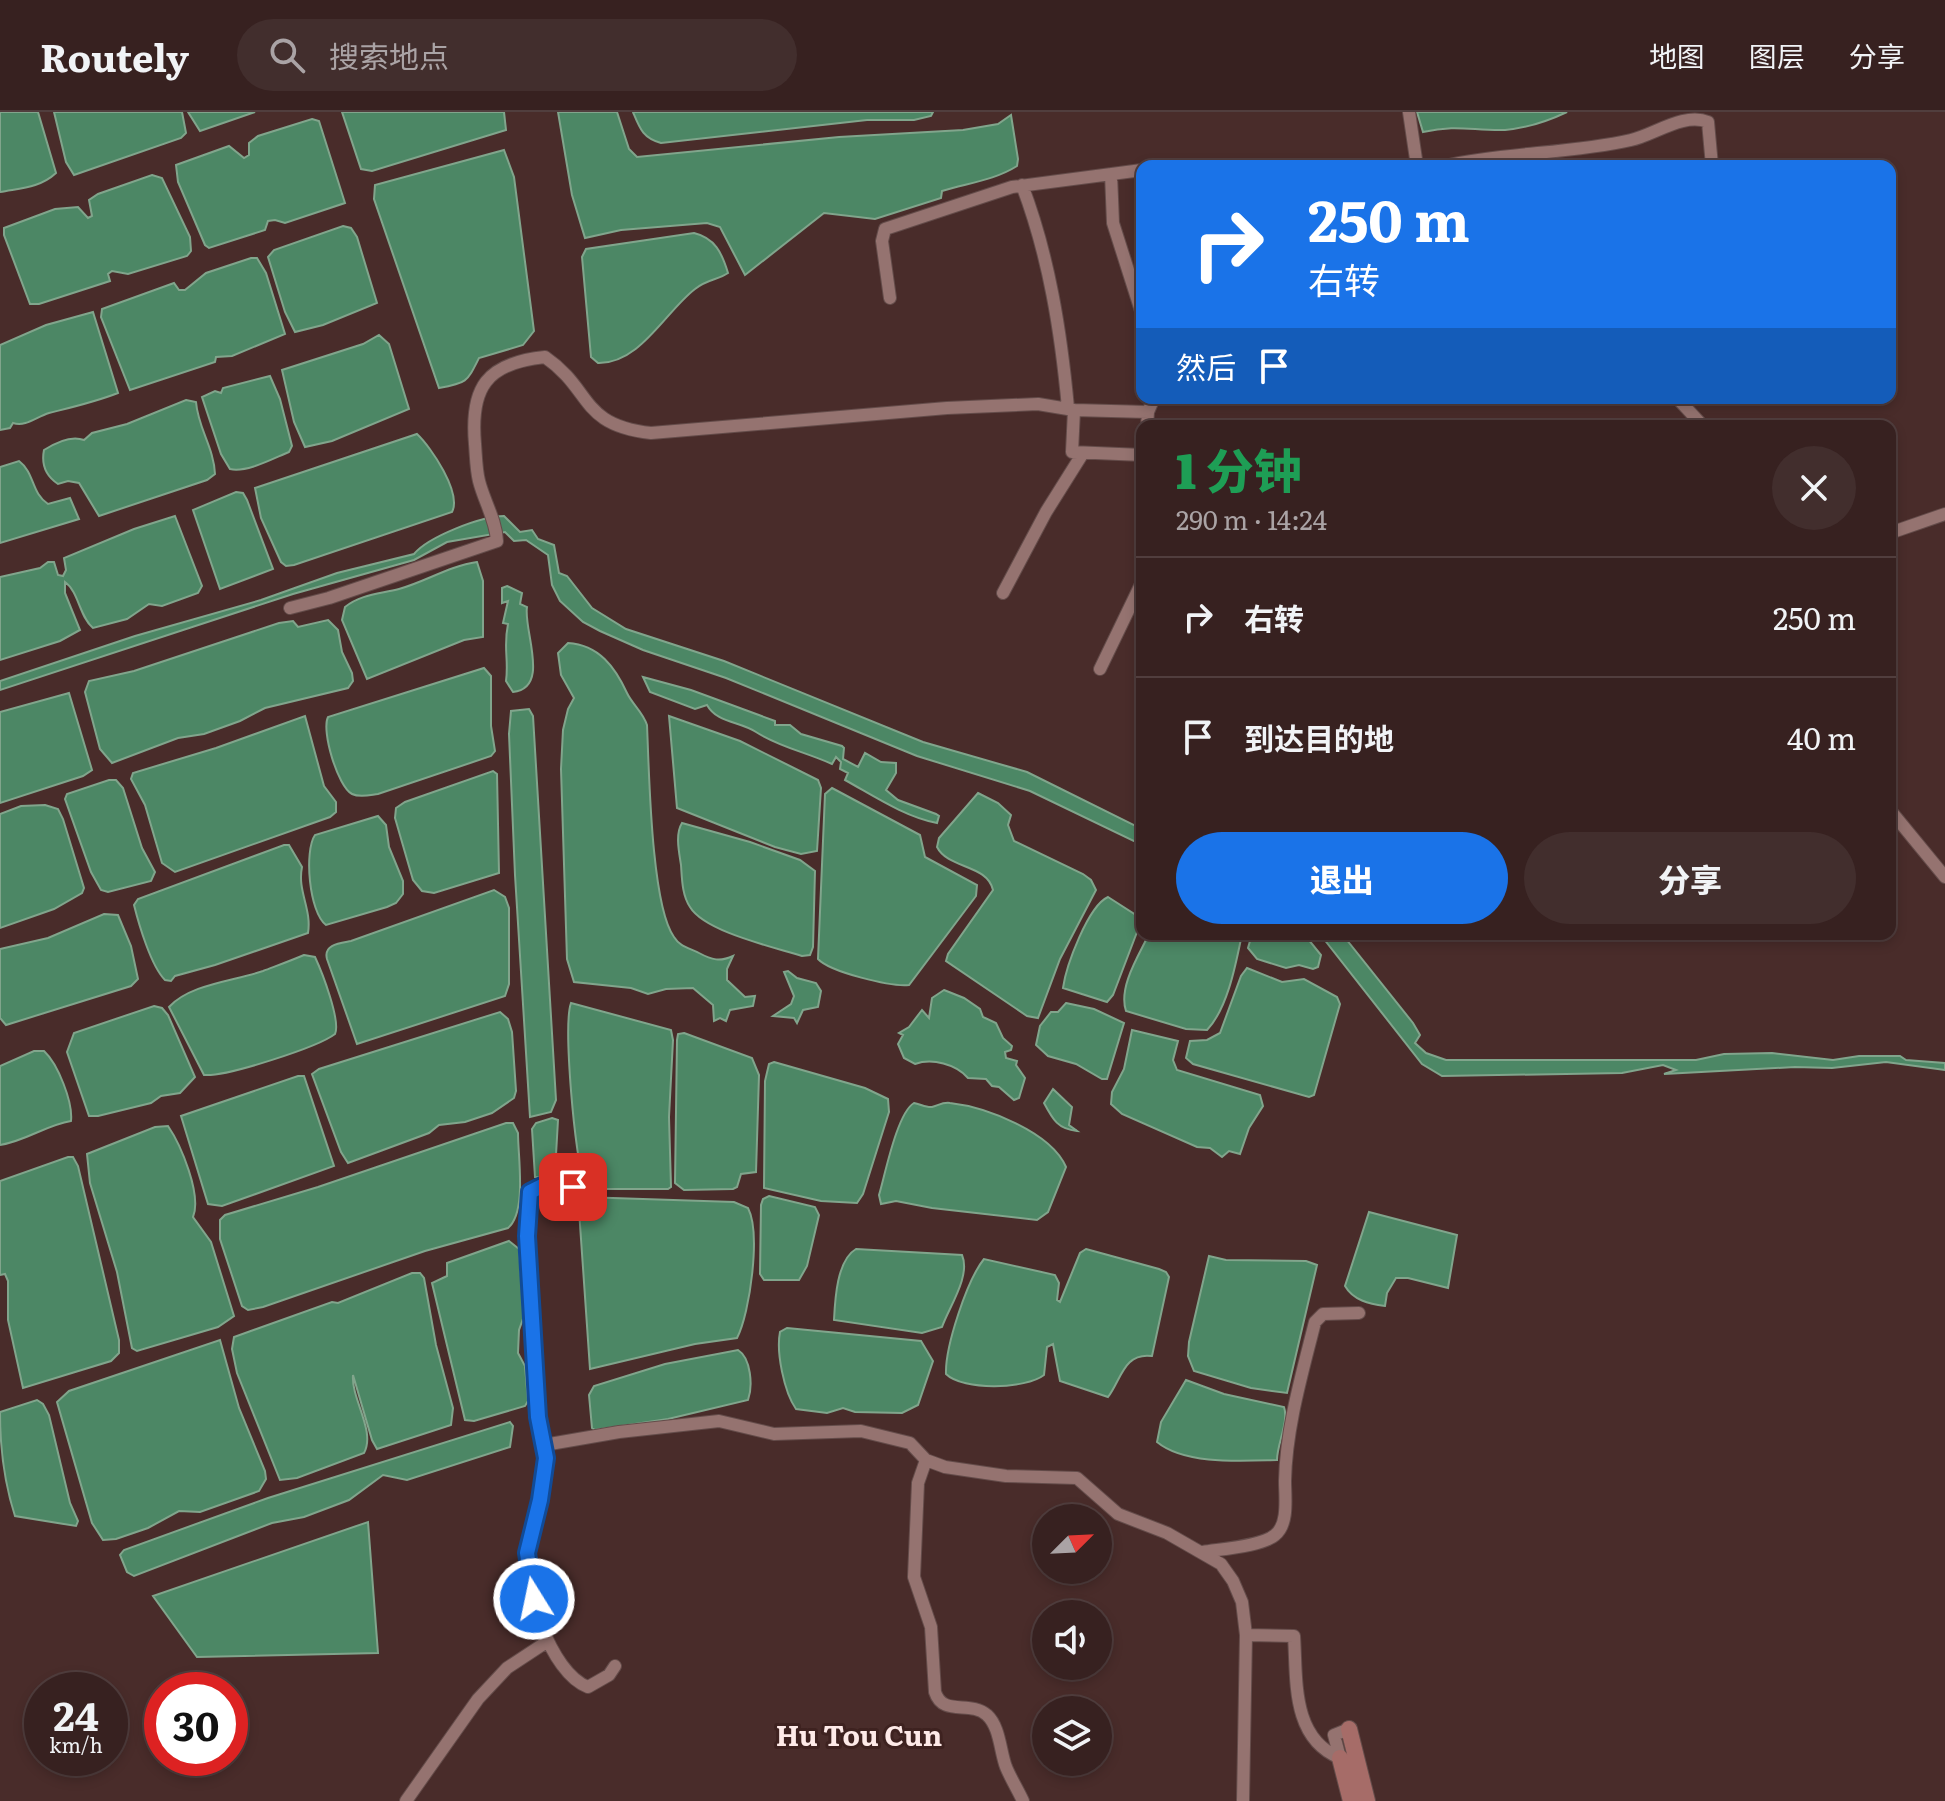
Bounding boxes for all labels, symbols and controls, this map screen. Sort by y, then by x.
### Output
search box [237,19,797,91]
text: Routely [40,27,189,84]
icon: search [265,33,309,77]
text: 搜索地点 [329,33,449,77]
text: 地图 [1649,34,1705,76]
text: 图层 [1749,34,1805,76]
text: 分享 [1849,34,1905,76]
text: 250 m [1308,176,1470,259]
icon: right [1176,192,1280,296]
text: 右转 [1308,252,1380,305]
text: 然后 [1176,344,1236,388]
icon: arrive [1252,344,1296,388]
text: 1 分钟 [1176,433,1302,504]
button: close [1772,446,1856,530]
text: 290 m · 14:24 [1176,499,1327,538]
icon: right [1176,595,1220,639]
text: 右转 [1244,595,1304,639]
text: 250 m [1773,595,1856,639]
icon: arrive [1176,715,1220,759]
text: 到达目的地 [1244,715,1394,759]
text: 40 m [1787,715,1856,759]
button: 退出 [1176,832,1508,924]
button: 分享 [1524,832,1856,924]
pin [539,1153,607,1221]
icon: arrive [551,1165,595,1209]
north arrow [1032,1504,1112,1584]
map controls [1032,1504,1112,1776]
position arrow [492,1557,576,1641]
button: sound [1032,1600,1112,1680]
speed limit sign: 30 [144,1672,248,1776]
text: 24 [53,1684,99,1743]
button: layers [1032,1696,1112,1776]
district label: Hu Tou Cun [776,1713,942,1755]
text: km/h [49,1729,103,1759]

